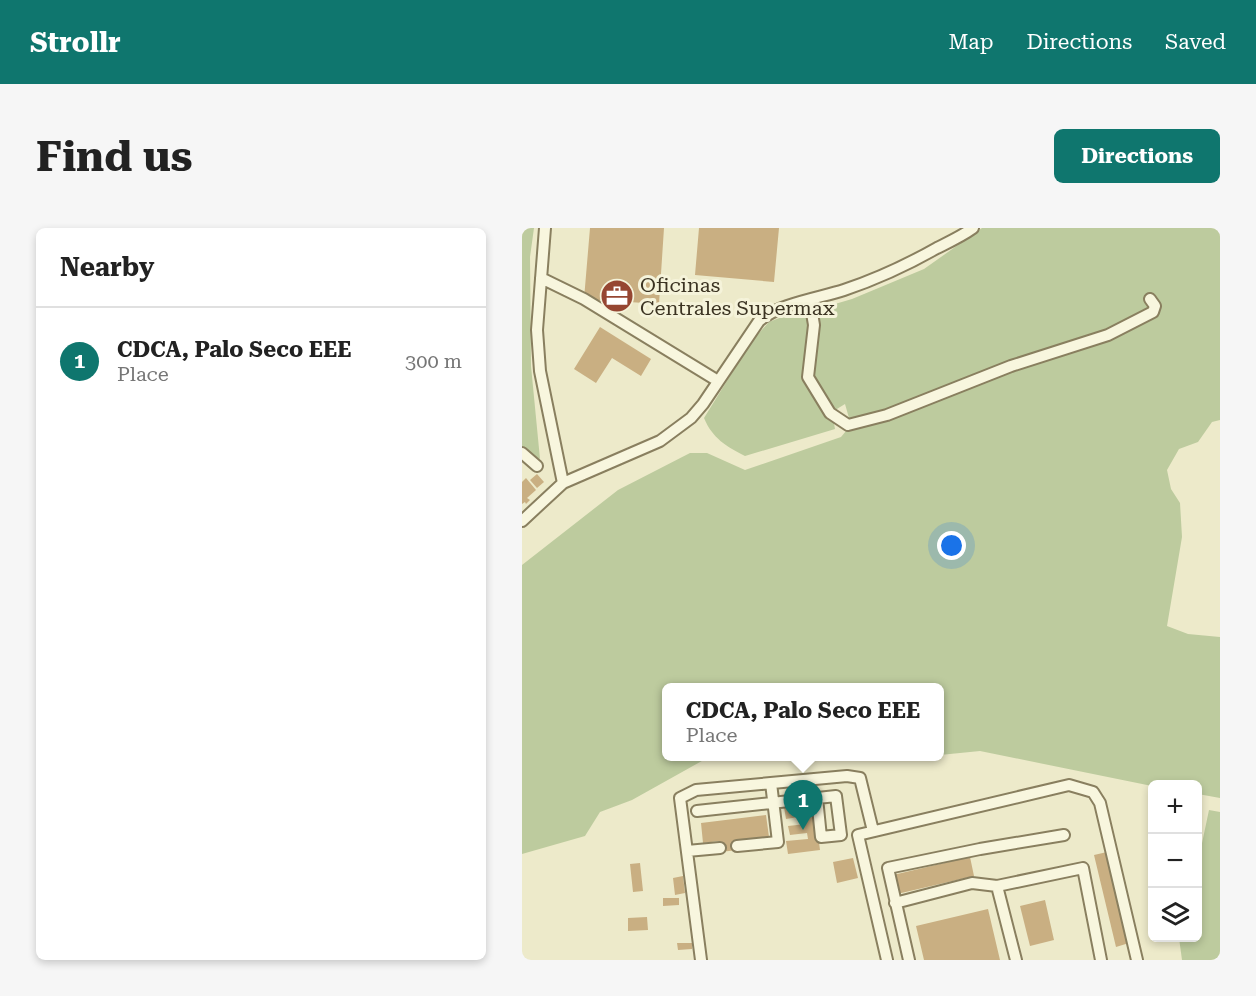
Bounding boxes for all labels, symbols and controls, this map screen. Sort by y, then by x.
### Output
text: Strollr [30,26,121,59]
text: Map [949,30,993,54]
text: Directions [1026,30,1132,54]
text: Saved [1165,30,1226,54]
button: Directions [1054,129,1220,183]
text: Find us [36,132,193,181]
text: Nearby [60,252,154,282]
place label: Oficinas Centrales Supermax [640,273,835,320]
office icon: Oficinas Centrales Supermax [599,278,635,314]
text: CDCA, Palo Seco EEE [117,337,351,362]
text: 1 [74,349,85,373]
text: 300 m [405,349,462,373]
text: Place [117,362,169,386]
your location [937,531,966,560]
popup [662,683,944,761]
text: CDCA, Palo Seco EEE [686,698,920,723]
text: Place [686,723,738,747]
pin: 1 [784,780,822,830]
map controls [1148,780,1202,942]
button: + [1148,780,1202,834]
button: − [1148,834,1202,888]
button: layers [1148,888,1202,942]

